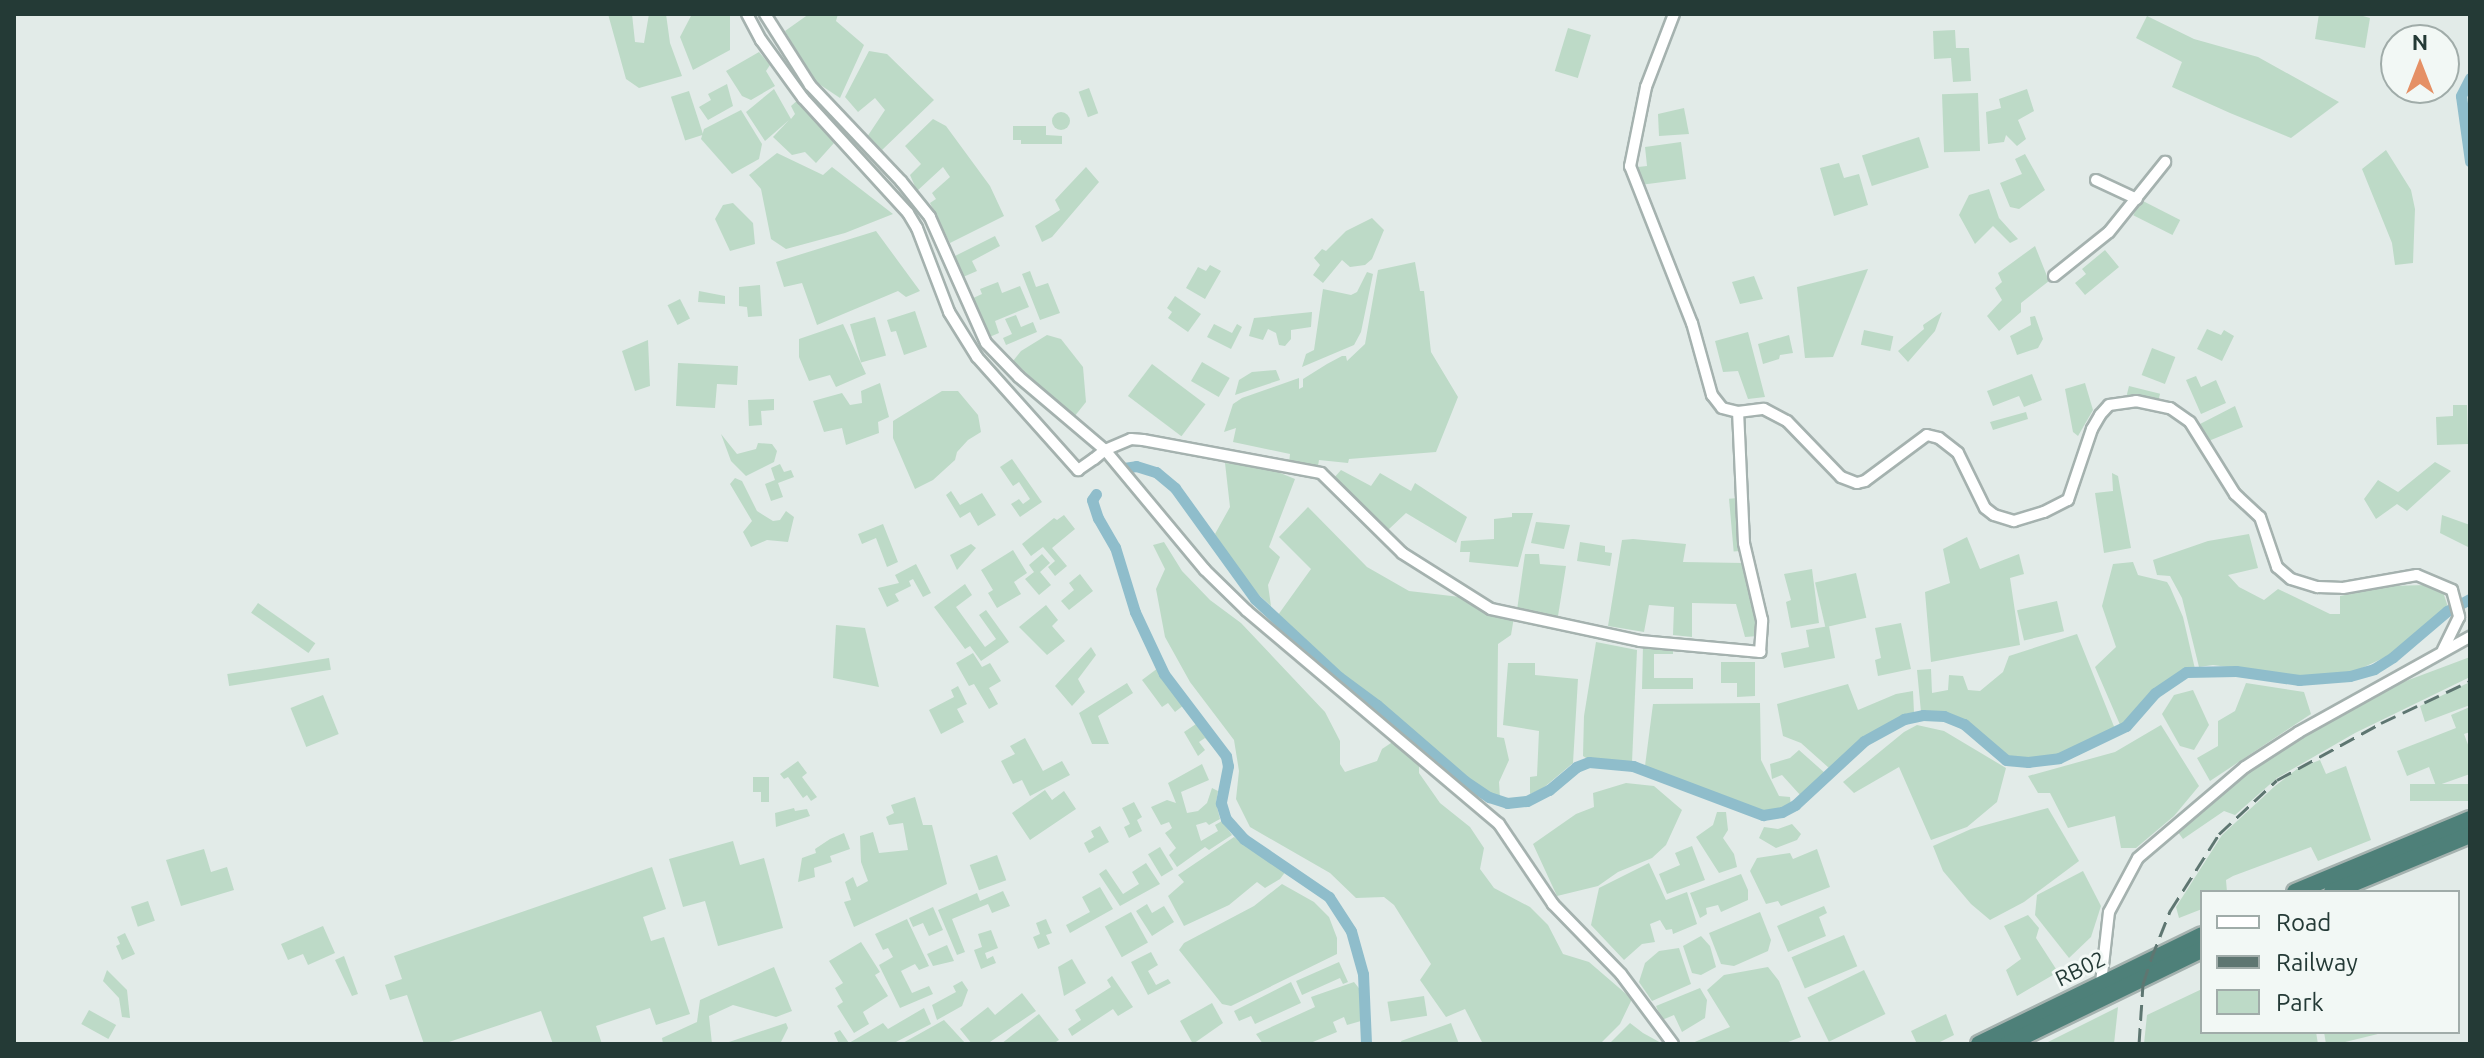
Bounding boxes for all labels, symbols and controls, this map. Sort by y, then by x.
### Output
north arrow [2380,24,2460,104]
text: N [2412,29,2428,54]
legend [2200,890,2460,1034]
text: Road [2276,909,2331,936]
street label: RB02 [2051,945,2109,991]
text: Railway [2276,949,2358,976]
text: Park [2276,989,2324,1016]

